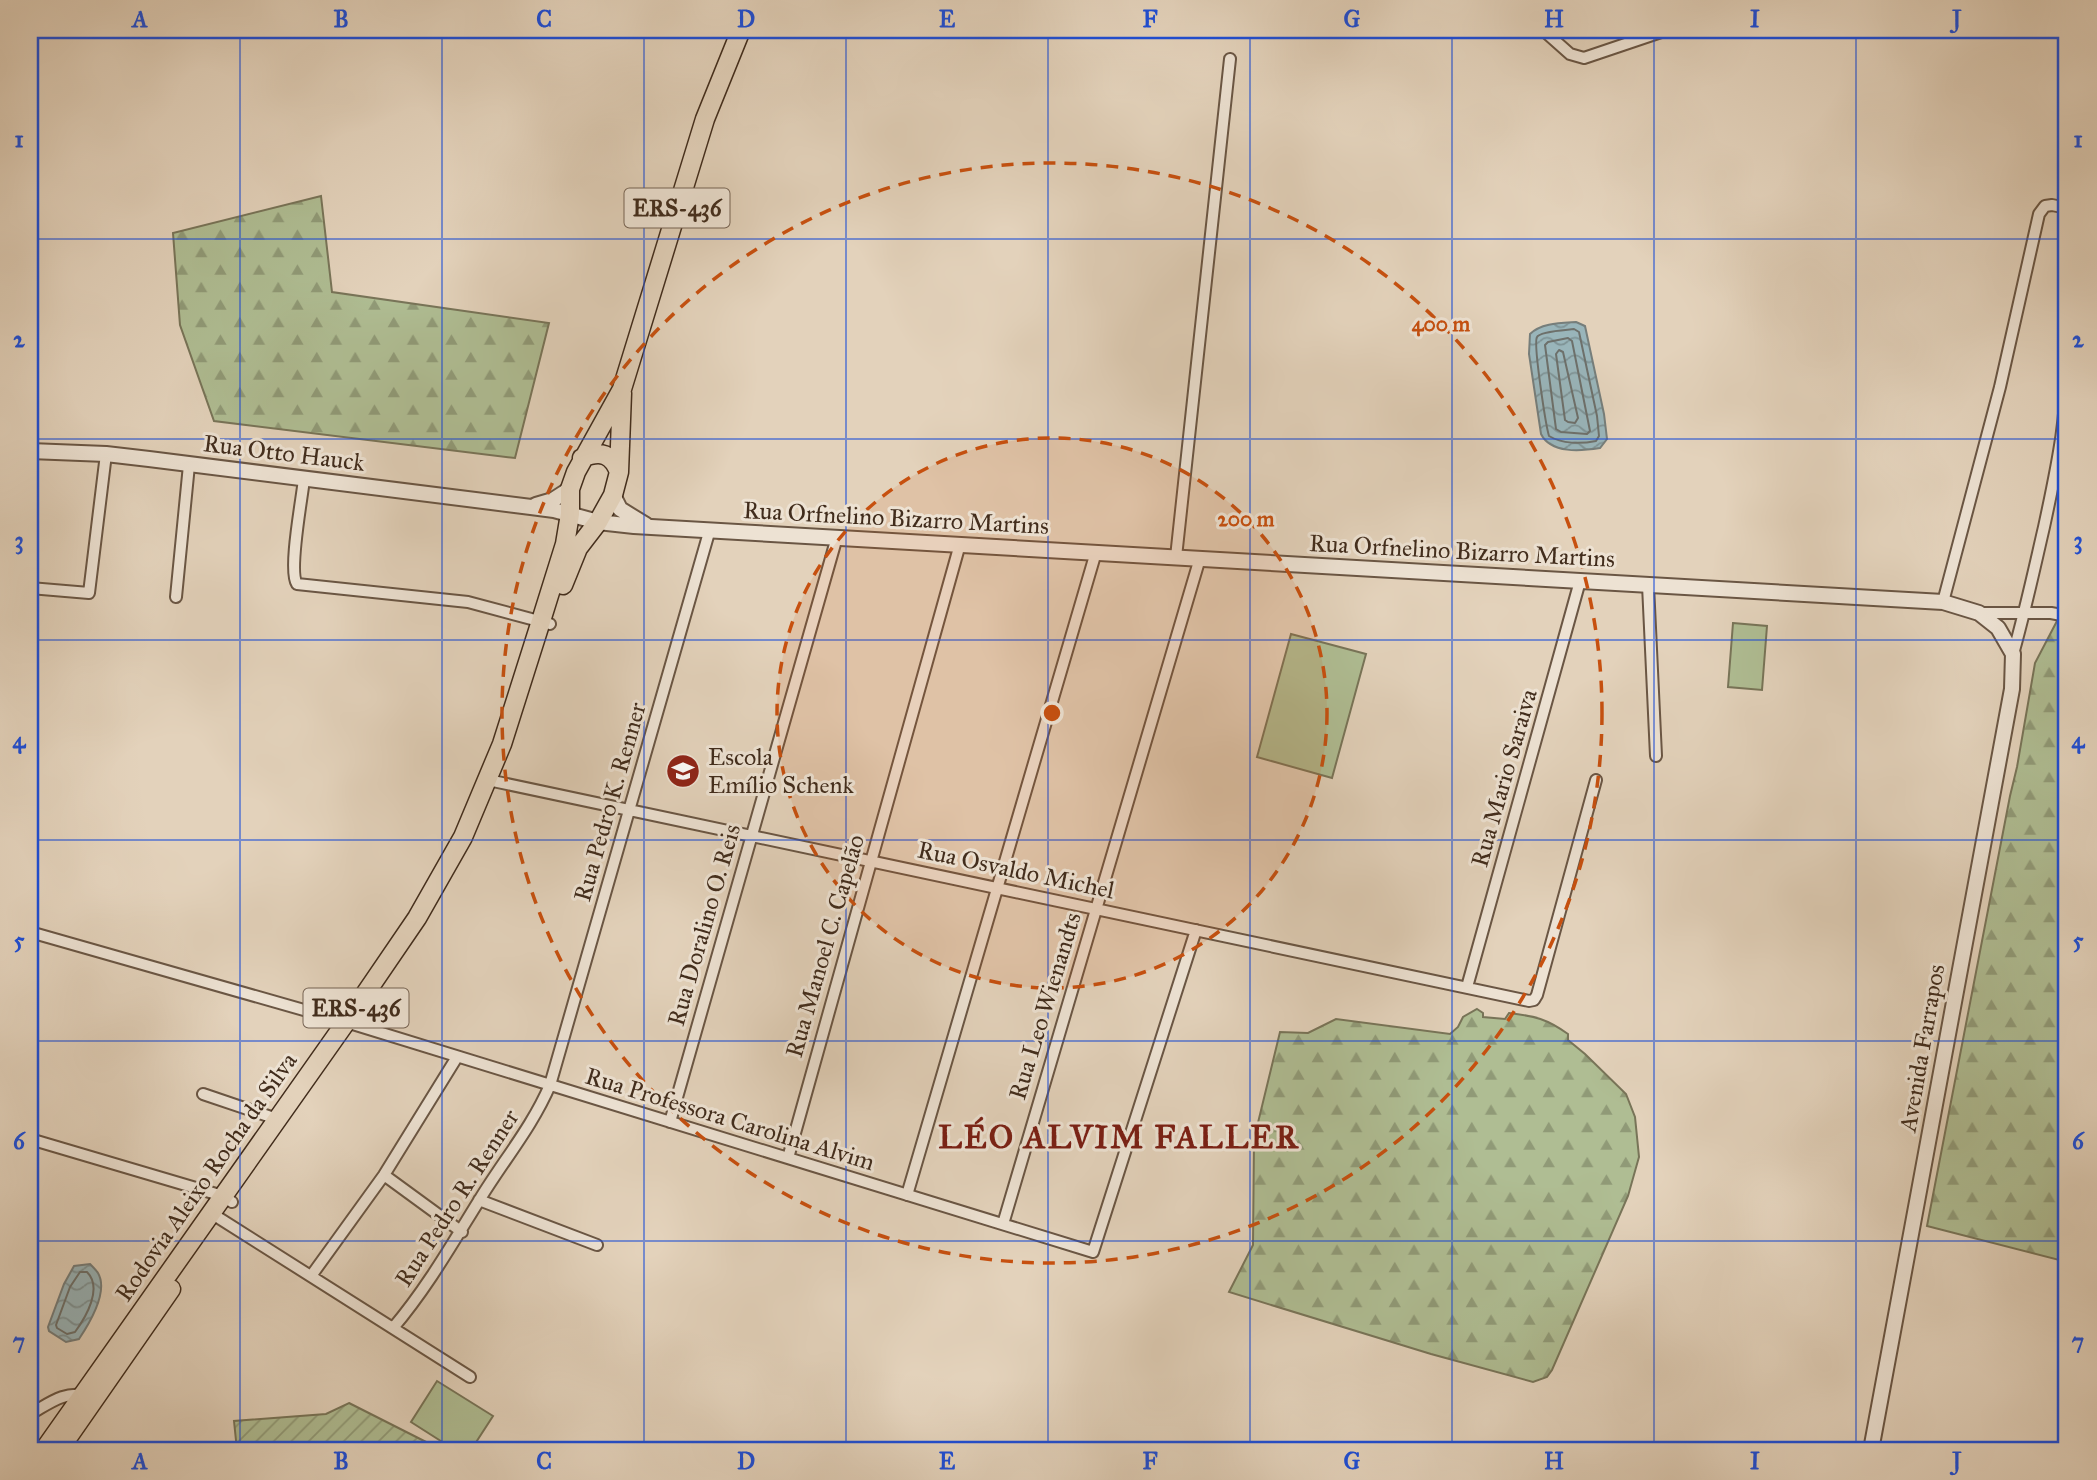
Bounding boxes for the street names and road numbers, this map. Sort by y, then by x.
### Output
road number: ERS-436 [624,188,730,228]
street label: Rua Otto Hauck [202,428,367,478]
street label: Rua Orfnelino Bizarro Martins [742,495,1050,541]
street label: Rua Orfnelino Bizarro Martins [1308,528,1616,574]
street label: Rua Mario Saraiva [1464,685,1544,870]
street label: Rua Pedro K. Renner [567,699,653,905]
street label: Rua Doralino O. Reis [661,821,747,1029]
street label: Rua Manoel C. Capelão [779,831,871,1061]
street label: Rua Osvaldo Michel [915,834,1118,906]
street label: Rua Leo Wienandts [1002,909,1088,1103]
street label: Avenida Farrapos [1892,962,1952,1135]
road number: ERS-436 [304,988,408,1028]
street label: Rodovia Aleixo Rocha da Silva [109,1046,304,1307]
street label: Rua Professora Carolina Alvim [582,1061,878,1177]
street label: Rua Pedro R. Renner [388,1104,526,1292]

